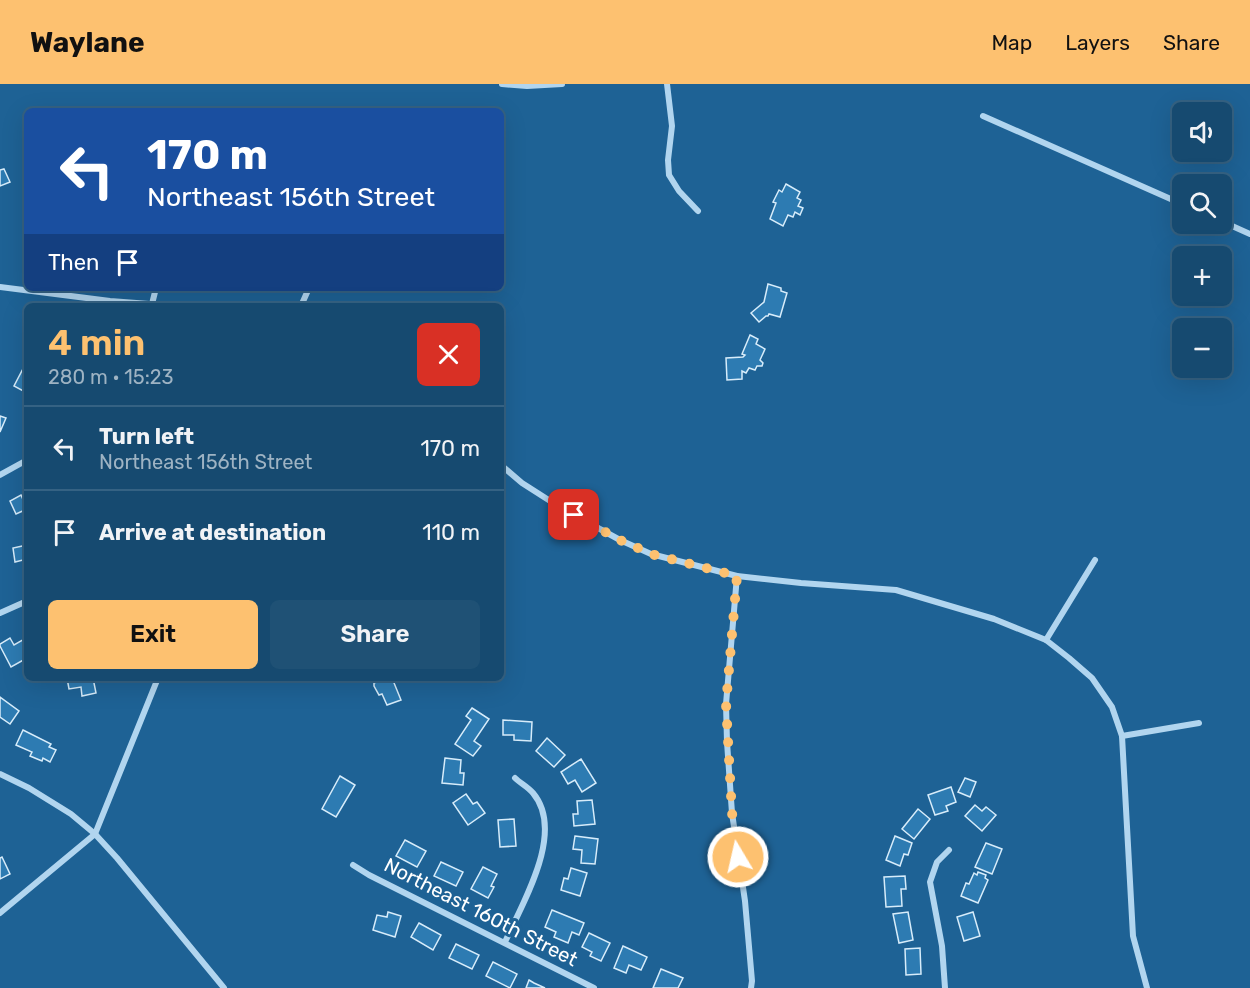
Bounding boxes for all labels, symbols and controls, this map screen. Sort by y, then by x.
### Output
text: Waylane [30,26,145,59]
text: Map [991,30,1032,55]
text: Layers [1065,30,1130,55]
text: Share [1163,30,1220,55]
map controls [1172,102,1232,378]
button: sound [1172,102,1232,162]
text: 170 m [147,130,268,180]
icon: left [48,132,126,210]
button: search [1172,174,1232,234]
text: Northeast 156th Street [147,181,435,213]
icon: arrive [111,246,144,279]
button: + [1172,246,1232,306]
text: Then [48,249,99,276]
button: − [1172,318,1232,378]
text: 4 min [48,321,145,364]
button: close [417,323,480,386]
text: 280 m · 15:23 [48,365,174,389]
text: Turn left [99,423,194,450]
icon: left [48,432,81,465]
text: 170 m [420,435,480,462]
text: Northeast 156th Street [99,450,312,474]
pin [548,489,599,540]
icon: arrive [557,498,590,531]
icon: arrive [48,516,81,549]
text: Arrive at destination [99,519,326,546]
text: 110 m [422,519,480,546]
button: Exit [48,600,258,669]
button: Share [270,600,480,669]
position arrow [706,825,770,889]
street label: Northeast 160th Street [380,853,582,971]

